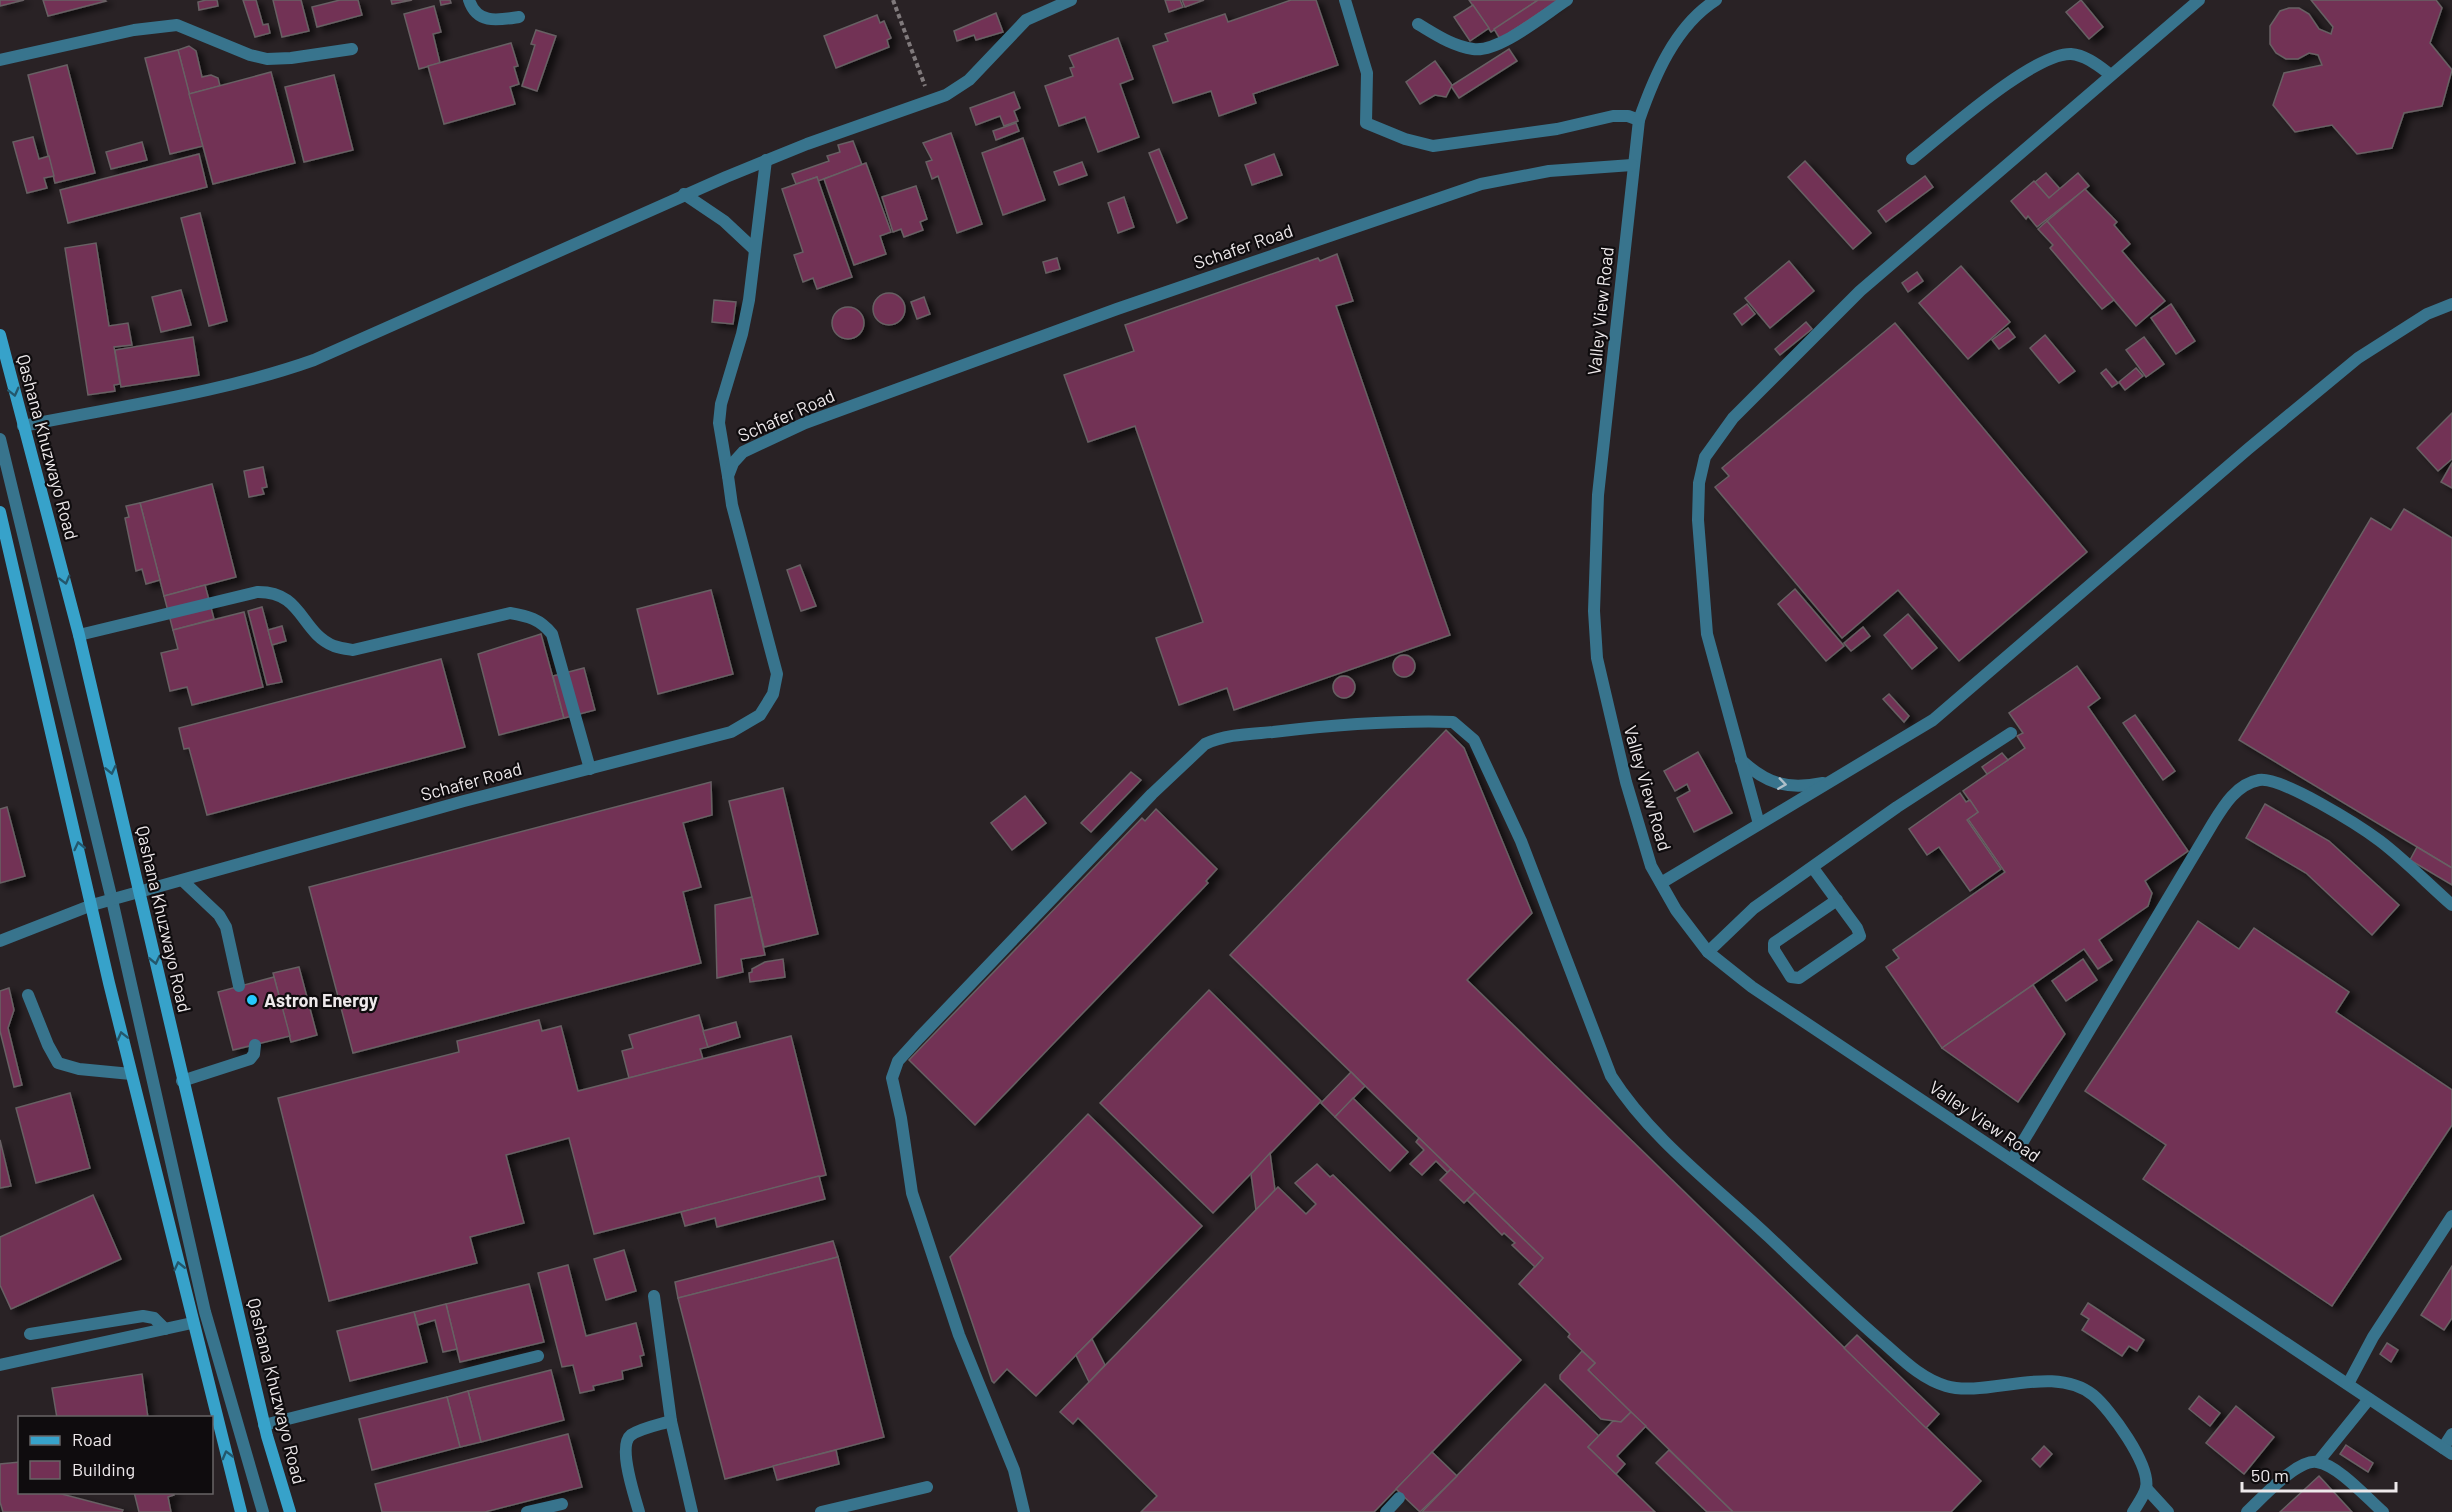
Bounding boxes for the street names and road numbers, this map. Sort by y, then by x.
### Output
street label: Schafer Road [1190,219,1296,273]
street label: Valley View Road [1582,246,1618,376]
street label: Qashana Khuzwayo Road [13,352,83,542]
street label: Schafer Road [734,384,838,446]
street label: Valley View Road [1620,723,1676,853]
street label: Schafer Road [418,757,524,805]
street label: Qashana Khuzwayo Road [132,824,196,1014]
street label: Valley View Road [1925,1076,2045,1166]
street label: Qashana Khuzwayo Road [243,1296,311,1486]

